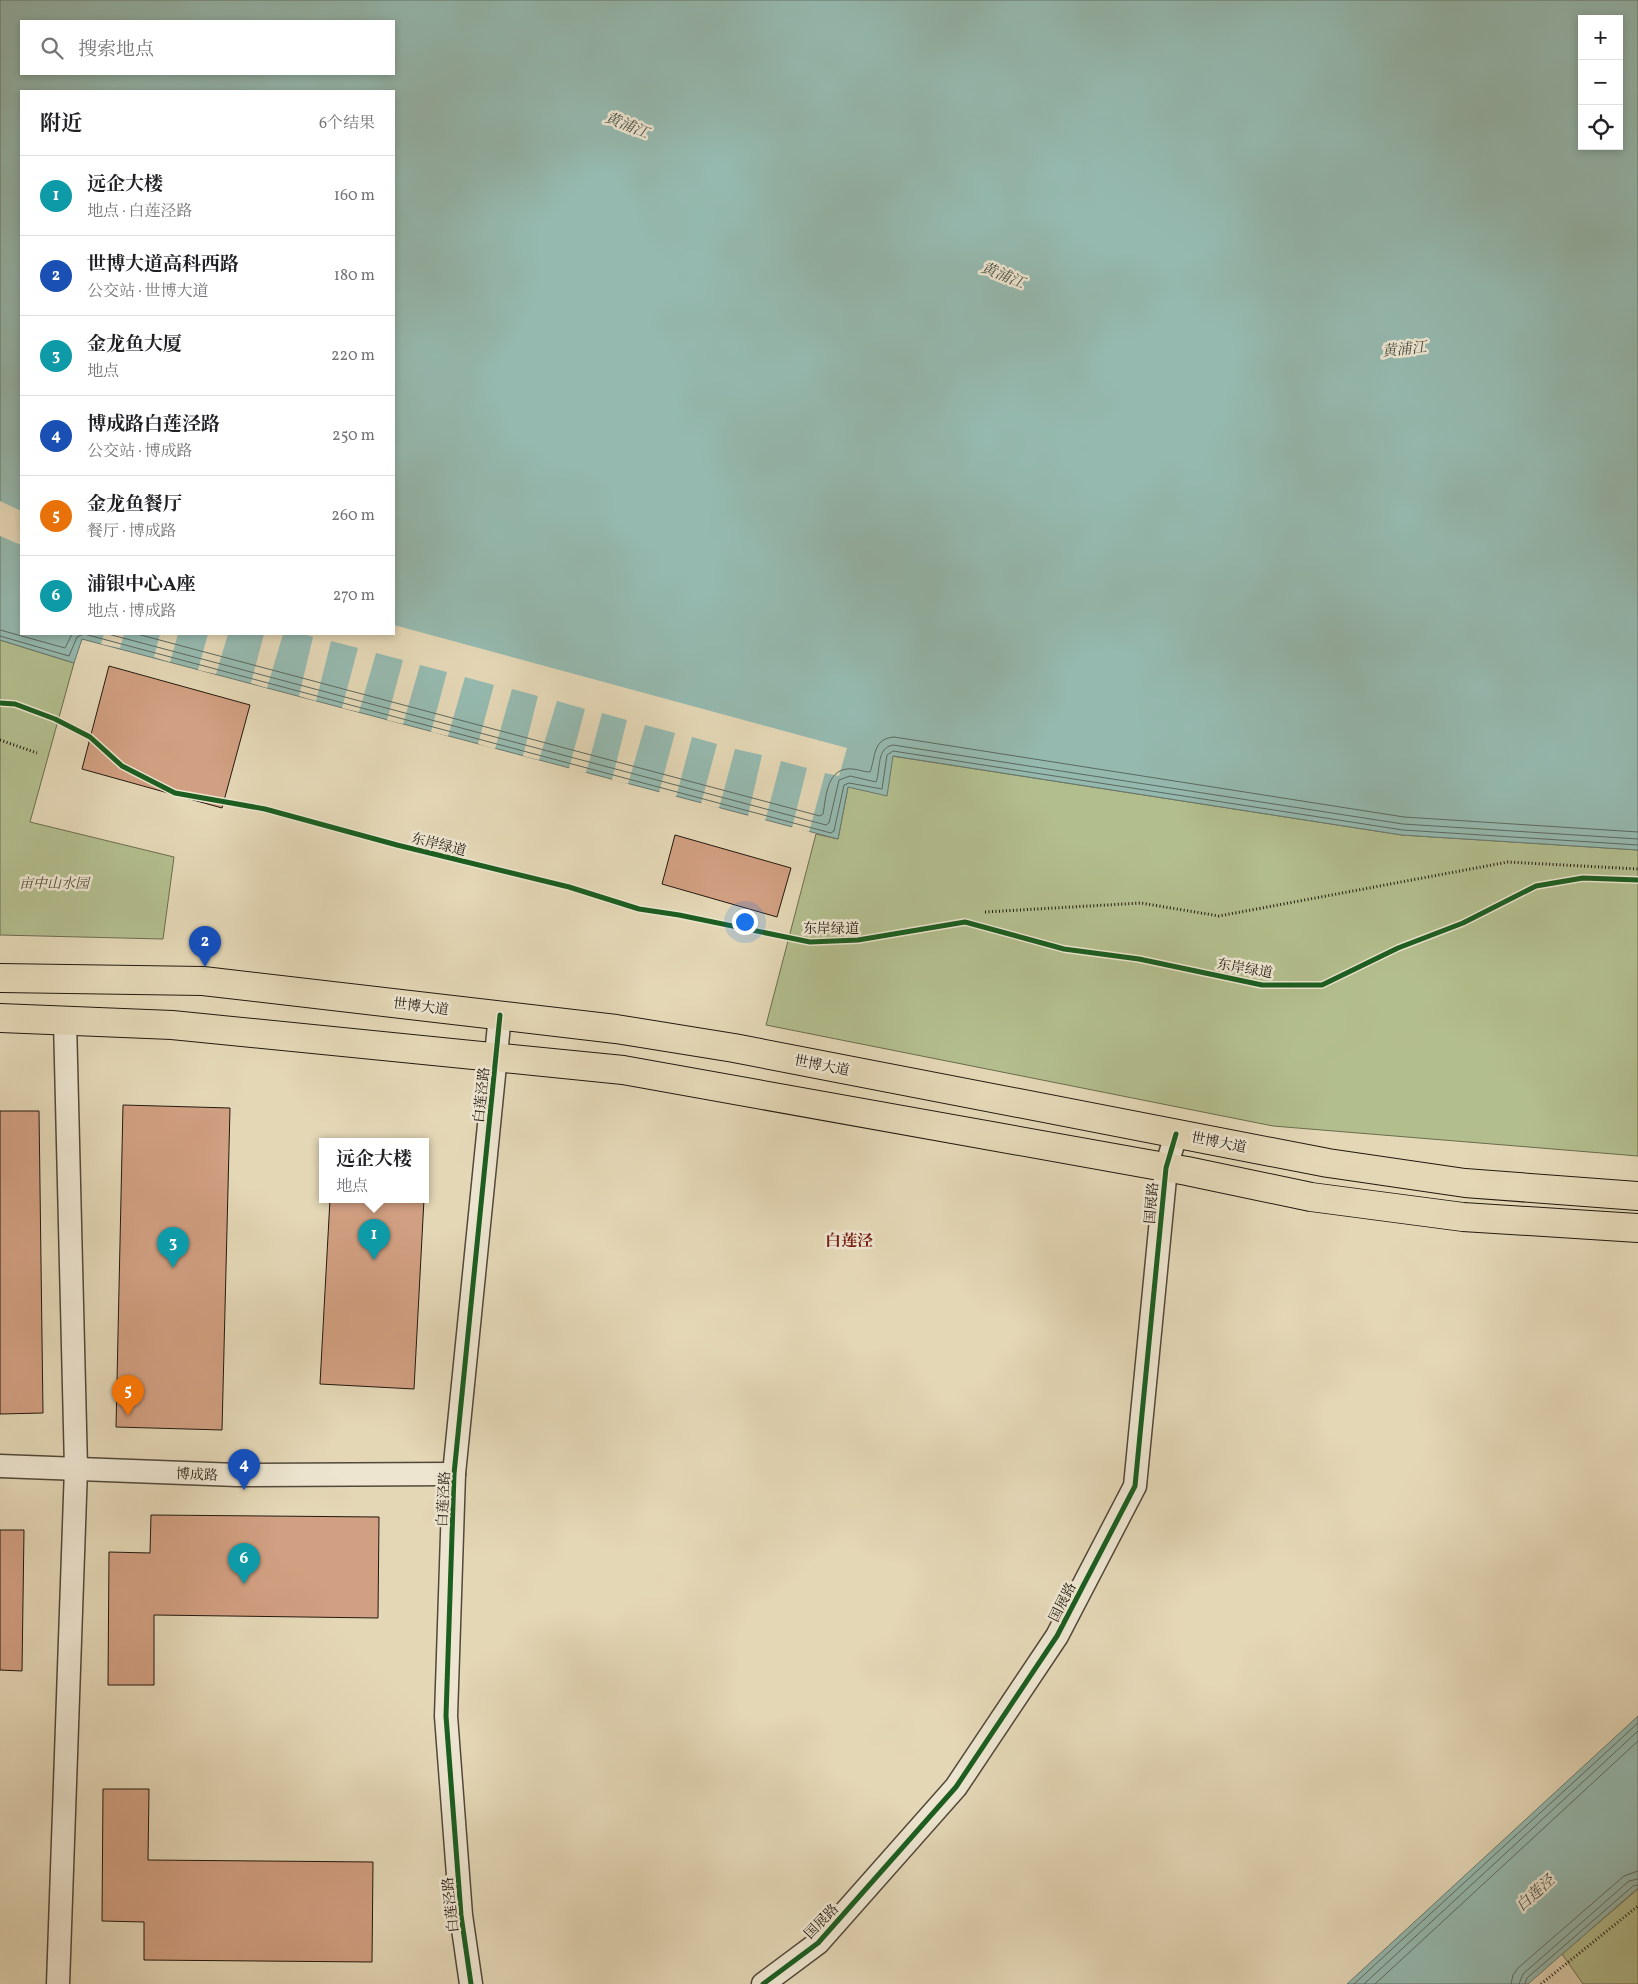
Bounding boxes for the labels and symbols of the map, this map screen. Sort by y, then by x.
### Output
water label: 黄浦江 [602,108,653,145]
water label: 黄浦江 [978,258,1029,295]
water label: 黄浦江 [1381,337,1430,363]
street label: 东岸绿道 [409,829,468,861]
park label: 亩中山水园 [19,875,91,894]
your location [732,909,758,935]
street label: 东岸绿道 [803,920,859,939]
pin: 2 [189,926,221,967]
street label: 东岸绿道 [1216,955,1274,984]
street label: 世博大道 [392,995,450,1020]
street label: 世博大道 [792,1052,851,1081]
street label: 白莲泾路 [470,1066,495,1124]
street label: 世博大道 [1189,1129,1248,1158]
street label: 国展路 [1141,1181,1164,1225]
pin: 1 [358,1219,390,1260]
pin: 3 [157,1227,189,1268]
district label: 白莲泾 [825,1231,873,1253]
pin: 5 [112,1375,144,1416]
pin: 4 [228,1449,260,1490]
street label: 博成路 [175,1465,218,1486]
street label: 白莲泾路 [434,1471,455,1528]
pin: 6 [228,1543,260,1584]
street label: 国展路 [1045,1580,1081,1626]
water label: 白莲泾 [1512,1871,1560,1917]
street label: 白莲泾路 [439,1876,464,1934]
street label: 国展路 [801,1900,844,1944]

